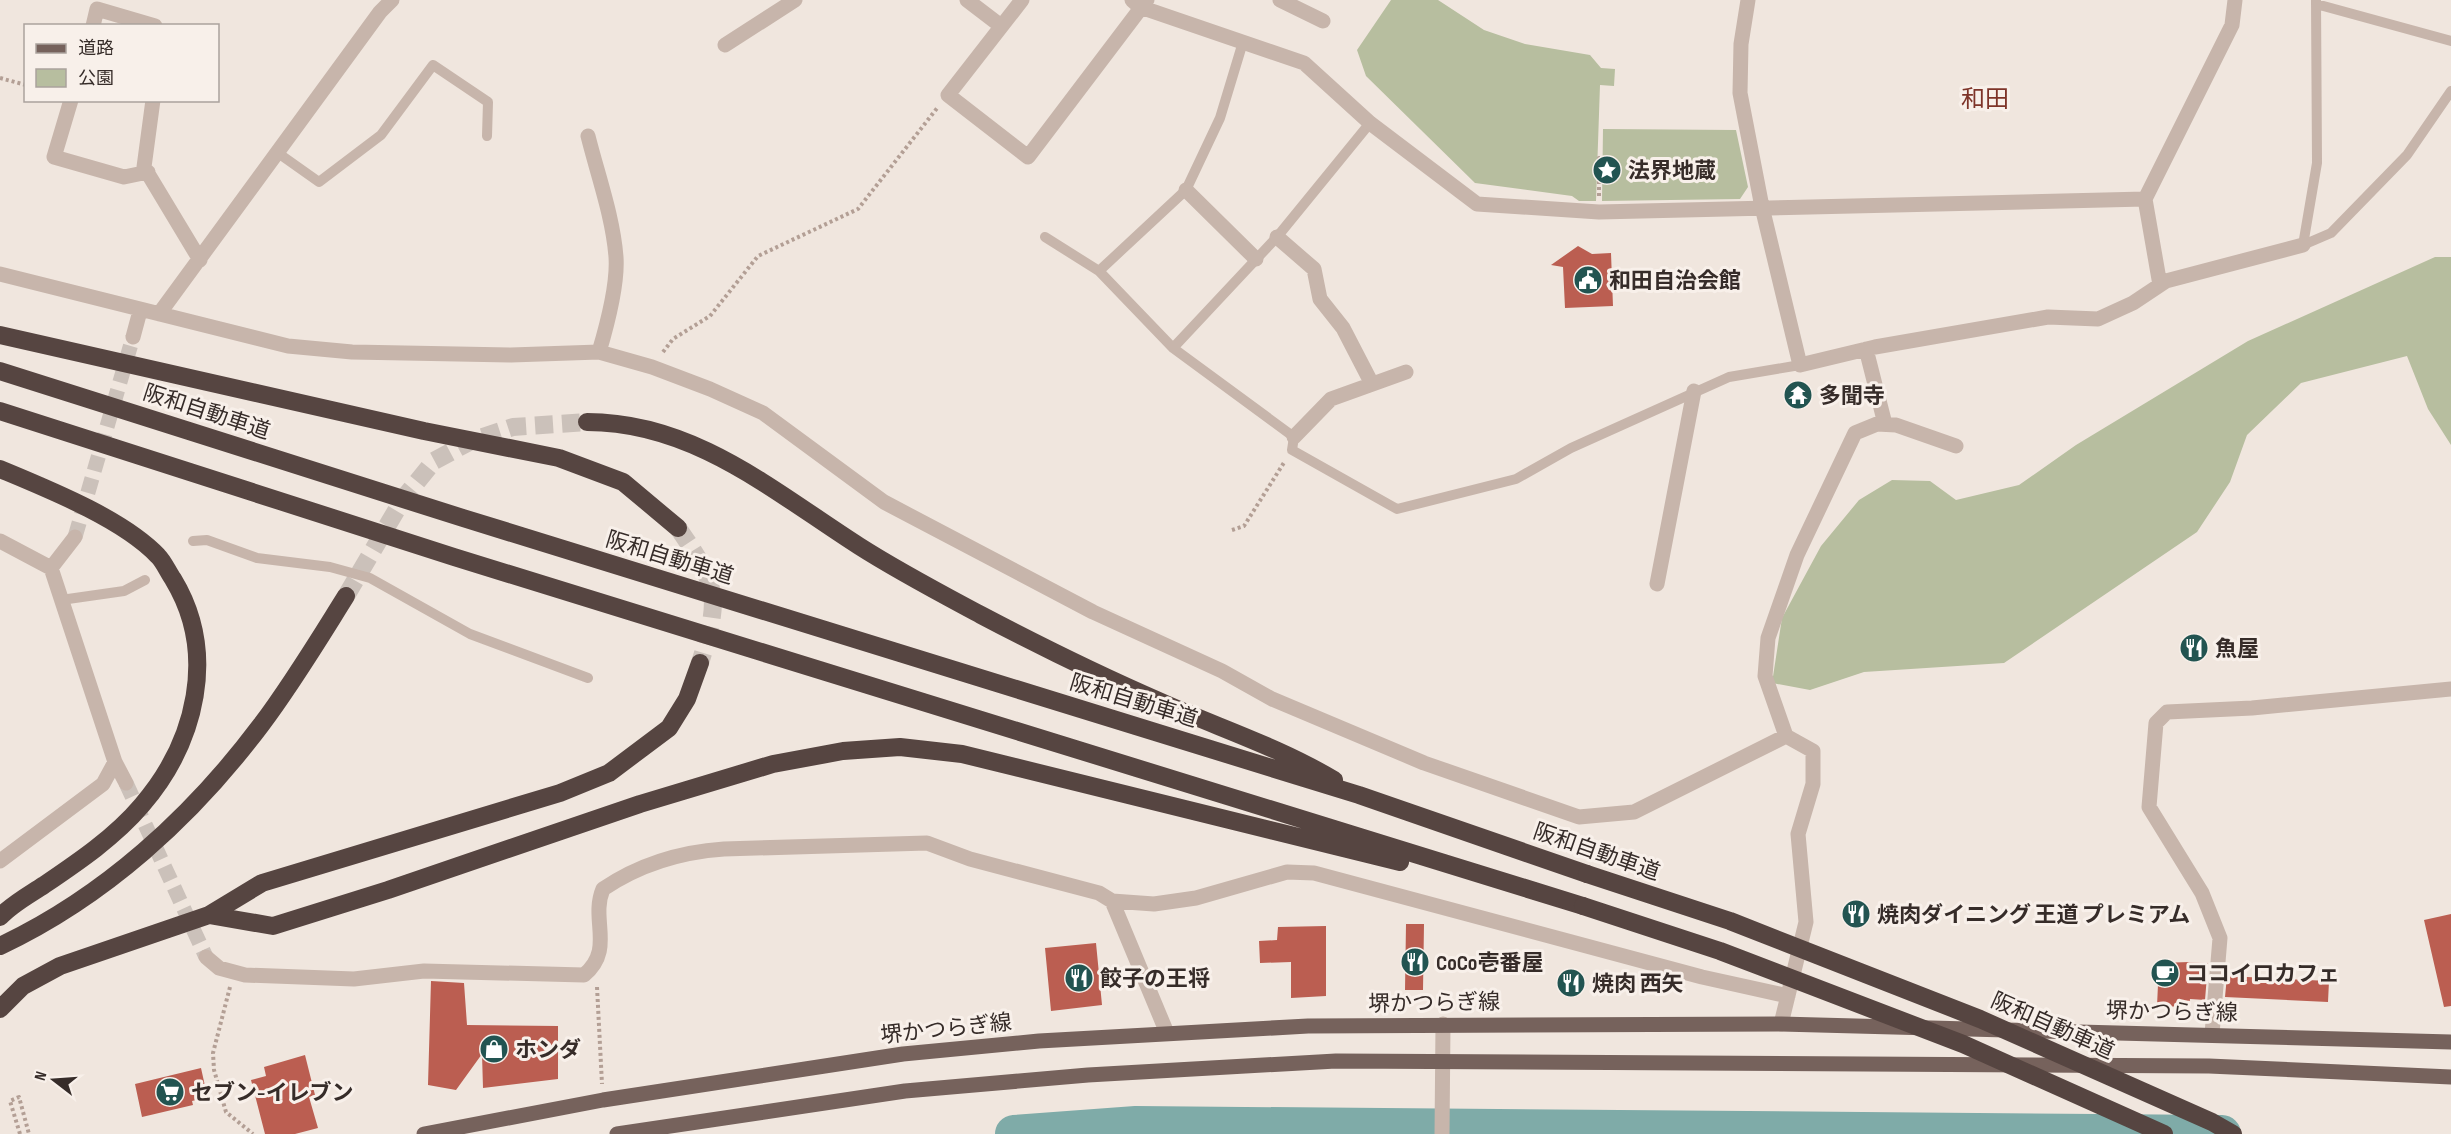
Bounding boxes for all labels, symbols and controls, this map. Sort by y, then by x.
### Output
legend [24,24,219,102]
text: 道路 [78,38,114,59]
text: 公園 [78,68,114,89]
district label: 和田 [1961,85,2009,114]
place icon: 法界地蔵 [1591,154,1623,186]
place label: 法界地蔵 [1628,158,1716,185]
public building icon: 和田自治会館 [1572,264,1604,296]
place label: 和田自治会館 [1609,268,1741,295]
street label: 阪和自動車道 [140,379,273,446]
temple icon: 多聞寺 [1782,379,1814,411]
place label: 多聞寺 [1819,383,1885,410]
street label: 阪和自動車道 [602,526,737,591]
restaurant icon: 魚屋 [2178,632,2210,664]
place label: 魚屋 [2215,636,2259,663]
street label: 阪和自動車道 [1066,669,1201,734]
street label: 阪和自動車道 [1530,818,1663,887]
restaurant icon: 焼肉ダイニング 王道 プレミアム [1840,898,1872,930]
place label: 焼肉ダイニング 王道 プレミアム [1877,902,2190,929]
restaurant icon: CoCo壱番屋 [1399,946,1431,978]
place label: CoCo壱番屋 [1436,950,1543,977]
cafe icon: ココイロカフェ [2149,957,2181,989]
place label: ココイロカフェ [2186,961,2340,988]
restaurant icon: 餃子の王将 [1063,962,1095,994]
place label: 餃子の王将 [1100,966,1210,993]
restaurant icon: 焼肉 西矢 [1555,967,1587,999]
place label: 焼肉 西矢 [1592,971,1683,998]
street label: 阪和自動車道 [1987,987,2118,1066]
street label: 堺かつらぎ線 [1368,989,1500,1018]
street label: 堺かつらぎ線 [2106,998,2238,1027]
street label: 堺かつらぎ線 [879,1009,1013,1050]
shop icon: ホンダ [478,1033,510,1065]
place label: ホンダ [515,1037,581,1064]
north arrow [24,1050,84,1110]
text: N [31,1069,51,1083]
supermarket icon: セブン-イレブン [154,1076,186,1108]
place label: セブン-イレブン [191,1080,353,1107]

